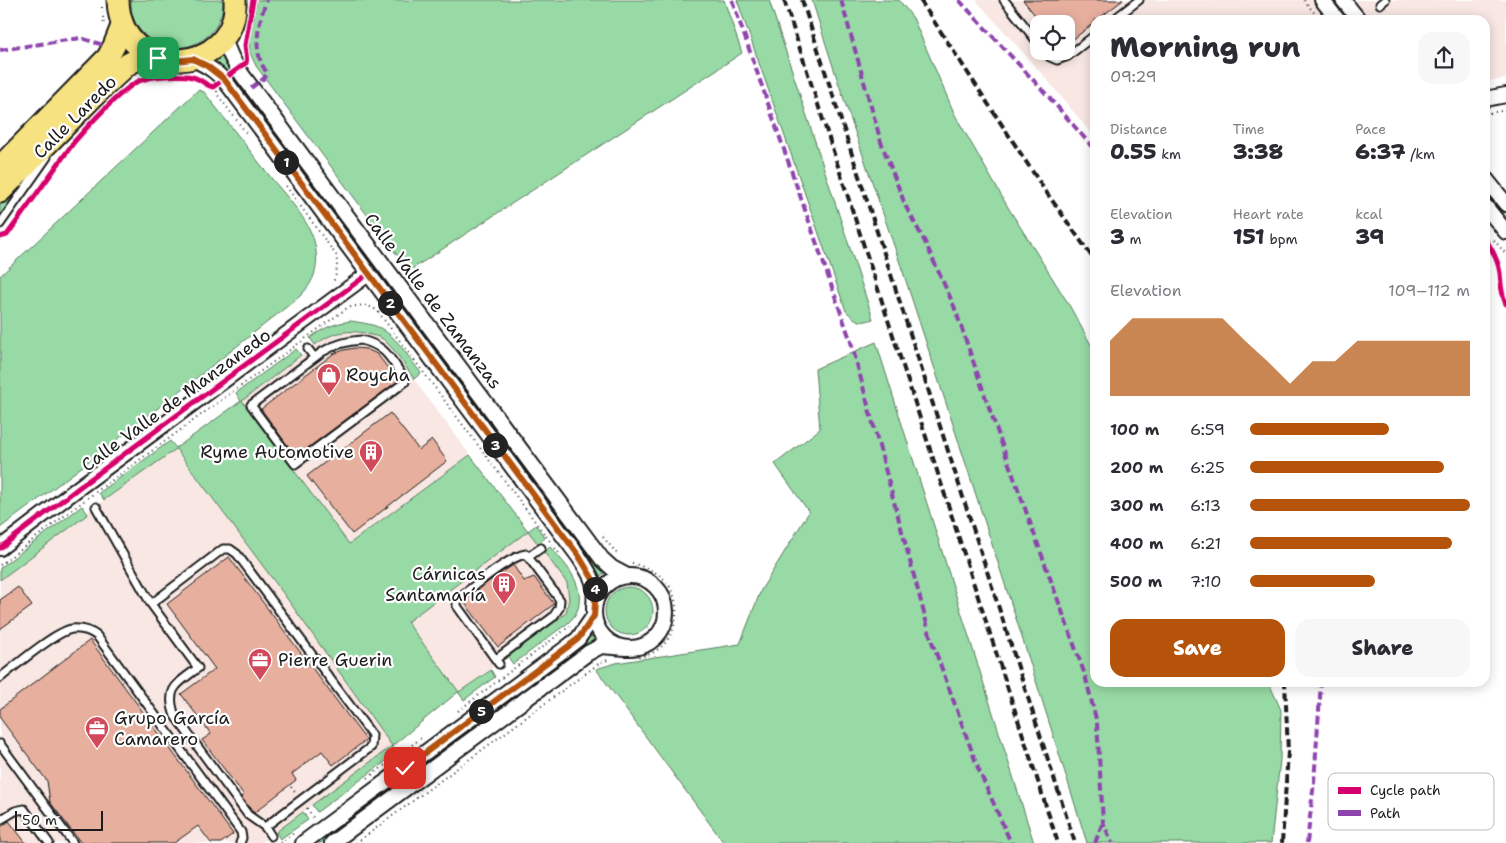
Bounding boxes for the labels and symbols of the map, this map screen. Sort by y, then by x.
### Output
pin [137,37,179,79]
street label: Calle Laredo [28,70,122,164]
pin: 1 [274,150,298,174]
street label: Calle Valle de Zamanzas [359,208,507,394]
pin: 2 [378,290,402,316]
street label: Calle Valle de Manzanedo [76,323,276,477]
shop icon: Roycha [316,362,342,396]
place label: Roycha [346,363,410,387]
pin: 3 [482,432,508,458]
building icon: Ryme Automotive [358,439,384,473]
place label: Ryme Automotive [200,440,354,464]
place label: Cárnicas Santamaría [385,562,486,607]
building icon: Cárnicas Santamaría [491,571,517,605]
pin: 4 [582,576,608,602]
office icon: Pierre Guerin [247,647,273,681]
place label: Pierre Guerin [278,648,392,672]
pin: 5 [468,698,494,724]
place label: Grupo García Camarero [114,706,230,751]
office icon: Grupo García Camarero [84,715,110,749]
pin [384,747,426,789]
legend [1328,773,1494,830]
text: Cycle path [1370,781,1441,799]
text: Path [1370,804,1401,822]
scale bar [15,808,102,831]

